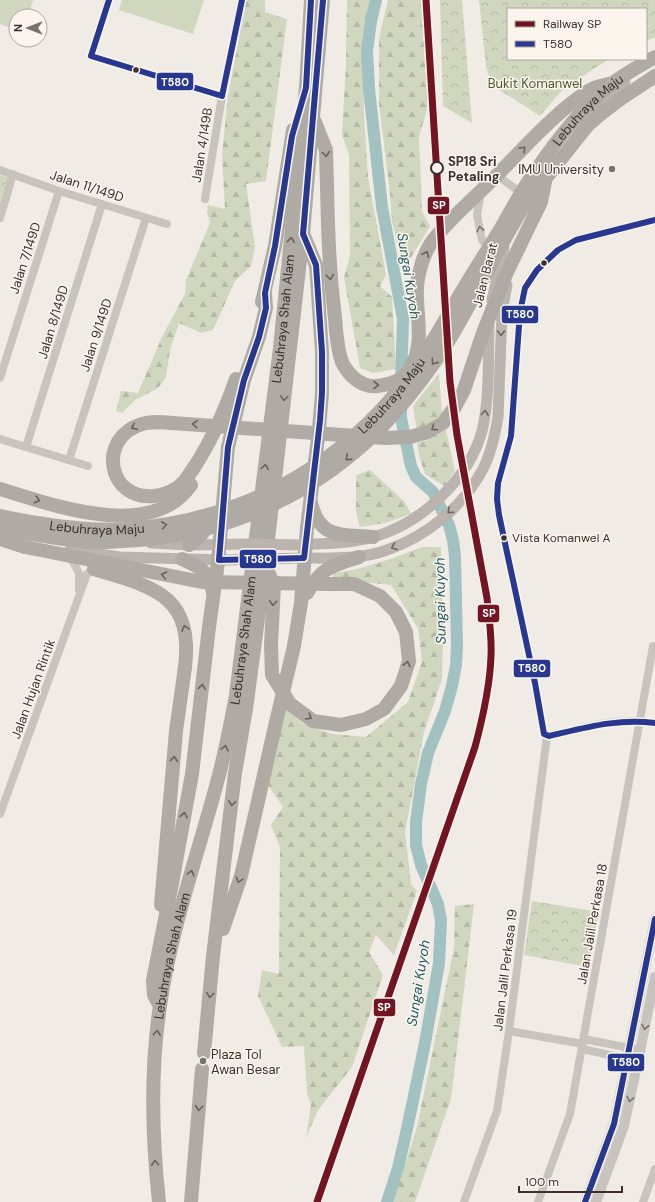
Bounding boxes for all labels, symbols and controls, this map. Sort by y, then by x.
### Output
north arrow [8,8,48,48]
legend [507,8,647,60]
text: Railway SP [543,16,601,32]
text: N [11,24,25,32]
text: T580 [543,36,573,52]
unlabelled marker [131,65,141,75]
street label: Lebuhraya Maju [548,70,626,149]
line badge: T580 [156,72,194,91]
text: T580 [161,75,189,89]
park label: Bukit Komanwel [488,75,582,92]
street label: Jalan 4/149B [188,106,216,184]
one-way arrow [518,146,526,154]
one-way arrow [321,151,330,157]
place label: SP18 Sri Petaling [448,153,500,185]
marker: SP18 Sri Petaling [430,161,444,175]
place label: IMU University [518,161,604,178]
marker: IMU University [607,164,617,174]
street label: Jalan 11/149D [48,166,126,206]
line badge: SP [427,196,450,215]
text: SP [432,198,446,212]
street label: Jalan 7/149D [5,220,45,296]
one-way arrow [477,226,485,233]
water label: Sungai Kuyoh [393,232,425,320]
one-way arrow [286,237,295,243]
street label: Jalan Barat [469,241,501,309]
one-way arrow [421,251,429,259]
street label: Lebuhraya Shah Alam [267,254,298,384]
unlabelled marker [539,258,549,268]
one-way arrow [326,274,335,280]
street label: Jalan 8/149D [34,283,72,361]
street label: Jalan 9/149D [76,296,116,374]
line badge: T580 [501,305,539,324]
text: T580 [506,307,534,321]
one-way arrow [496,330,505,336]
street label: Lebuhraya Maju [354,354,428,437]
one-way arrow [431,358,439,365]
one-way arrow [373,381,379,389]
one-way arrow [280,395,289,401]
one-way arrow [480,410,489,416]
one-way arrow [192,420,198,429]
one-way arrow [131,422,139,430]
one-way arrow [432,423,439,430]
one-way arrow [345,454,352,461]
one-way arrow [260,464,269,470]
one-way arrow [34,495,41,504]
one-way arrow [447,506,455,514]
street label: Lebuhraya Maju [49,516,145,538]
one-way arrow [161,521,167,530]
place label: Vista Komanwel A [512,530,611,546]
marker: Vista Komanwel A [499,533,509,543]
one-way arrow [391,543,398,551]
line badge: T580 [239,549,277,569]
text: T580 [244,552,272,566]
water label: Sungai Kuyoh [430,557,450,645]
one-way arrow [161,571,167,580]
street label: Lebuhraya Shah Alam [226,575,259,706]
one-way arrow [269,600,278,606]
line badge: SP [477,604,500,623]
text: SP [482,606,496,620]
one-way arrow [181,625,189,632]
street label: Jalan Hujan Rintik [7,636,59,741]
line badge: T580 [513,659,551,678]
one-way arrow [402,661,411,668]
text: T580 [518,661,546,675]
one-way arrow [197,683,206,690]
one-way arrow [305,713,312,720]
one-way arrow [221,745,229,751]
one-way arrow [169,756,178,762]
one-way arrow [228,800,237,806]
one-way arrow [180,812,188,818]
street label: Jalan Jalil Perkasa 18 [573,862,611,986]
one-way arrow [186,870,194,876]
one-way arrow [235,876,244,883]
street label: Lebuhraya Shah Alam [150,890,193,1020]
street label: Jalan Jalil Perkasa 19 [489,908,521,1032]
water label: Sungai Kuyoh [402,939,434,1027]
one-way arrow [205,992,214,998]
line badge: SP [373,998,396,1017]
text: SP [377,1000,391,1014]
one-way arrow [641,1024,650,1030]
one-way arrow [152,1030,161,1036]
place label: Plaza Tol Awan Besar [211,1046,281,1078]
line badge: T580 [607,1053,645,1072]
text: T580 [612,1055,640,1069]
marker: Plaza Tol Awan Besar [198,1056,208,1066]
one-way arrow [626,1096,634,1102]
one-way arrow [194,1105,203,1111]
one-way arrow [151,1160,160,1166]
scale bar [519,1168,622,1194]
text: 100 m [525,1174,559,1190]

